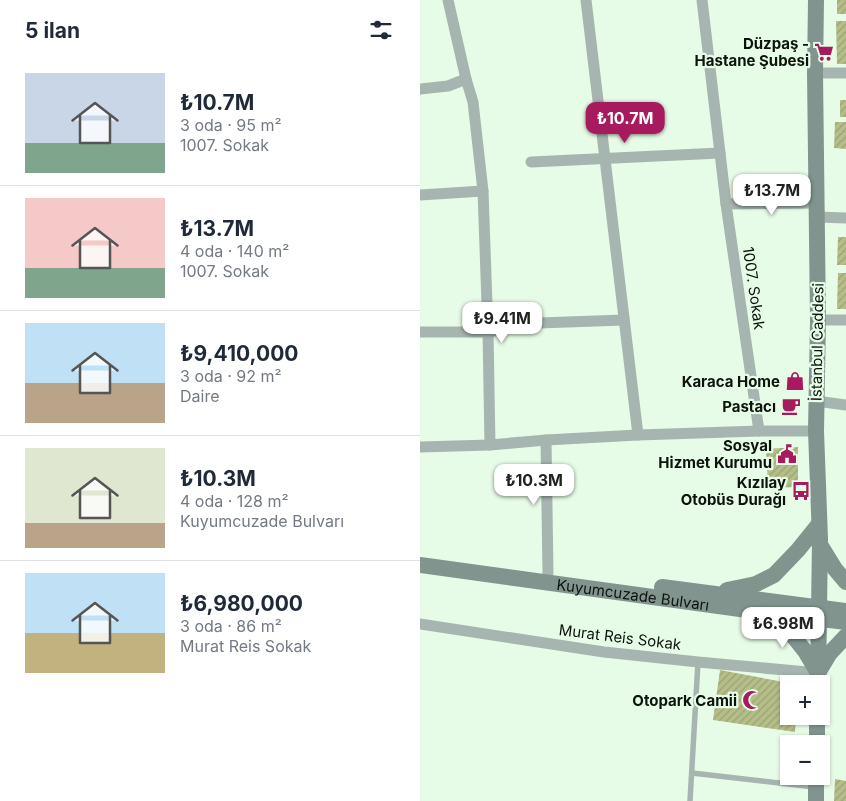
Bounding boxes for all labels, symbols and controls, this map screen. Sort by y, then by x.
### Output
icon: filters [367,16,395,44]
text: 5 ilan [25,18,80,43]
place label: Düzpaş - Hastane Şubesi [695,34,809,70]
supermarket icon: Düzpaş - Hastane Şubesi [813,41,835,63]
text: ₺10.7M [180,90,254,115]
icon: home [65,93,125,153]
pin: ₺10.7M [584,102,666,144]
text: ₺10.7M [597,108,653,128]
text: 3 oda · 95 m² [180,115,282,135]
text: 1007. Sokak [180,135,269,155]
pin: ₺13.7M [731,174,813,216]
text: ₺13.7M [744,180,800,200]
text: ₺13.7M [180,216,254,241]
icon: home [65,218,125,278]
text: 4 oda · 140 m² [180,241,289,261]
street label: 1007. Sokak [739,245,769,331]
text: 1007. Sokak [180,261,269,281]
street label: İstanbul Caddesi [806,283,828,401]
pin: ₺9.41M [461,302,543,344]
text: ₺9.41M [473,308,531,328]
text: ₺9,410,000 [180,341,298,366]
icon: home [65,343,125,403]
text: 3 oda · 92 m² [180,366,282,386]
shop icon: Karaca Home [784,370,806,392]
place label: Karaca Home [682,372,780,391]
text: Daire [180,386,220,406]
cafe icon: Pastacı [780,395,802,417]
place label: Pastacı [722,397,776,416]
place label: Sosyal Hizmet Kurumu [658,436,772,472]
public building icon: Sosyal Hizmet Kurumu [776,443,798,465]
pin: ₺10.3M [493,464,575,506]
text: ₺10.3M [180,466,256,491]
icon: home [65,468,125,528]
text: ₺10.3M [505,470,563,490]
place label: Kızılay Otobüs Durağı [681,473,786,509]
bus stop icon: Kızılay Otobüs Durağı [790,480,812,502]
text: 4 oda · 128 m² [180,491,289,511]
text: Kuyumcuzade Bulvarı [180,511,344,531]
street label: Kuyumcuzade Bulvarı [555,574,711,614]
text: ₺6,980,000 [180,591,303,616]
icon: home [65,593,125,653]
pin: ₺6.98M [742,606,824,649]
text: ₺6.98M [752,613,814,633]
text: 3 oda · 86 m² [180,616,282,636]
street label: Murat Reis Sokak [558,620,683,654]
text: Murat Reis Sokak [180,636,311,656]
map controls [780,675,830,785]
button: + [780,675,830,725]
mosque icon: Otopark Camii [741,689,763,711]
place label: Otopark Camii [632,691,737,710]
button: − [780,735,830,785]

